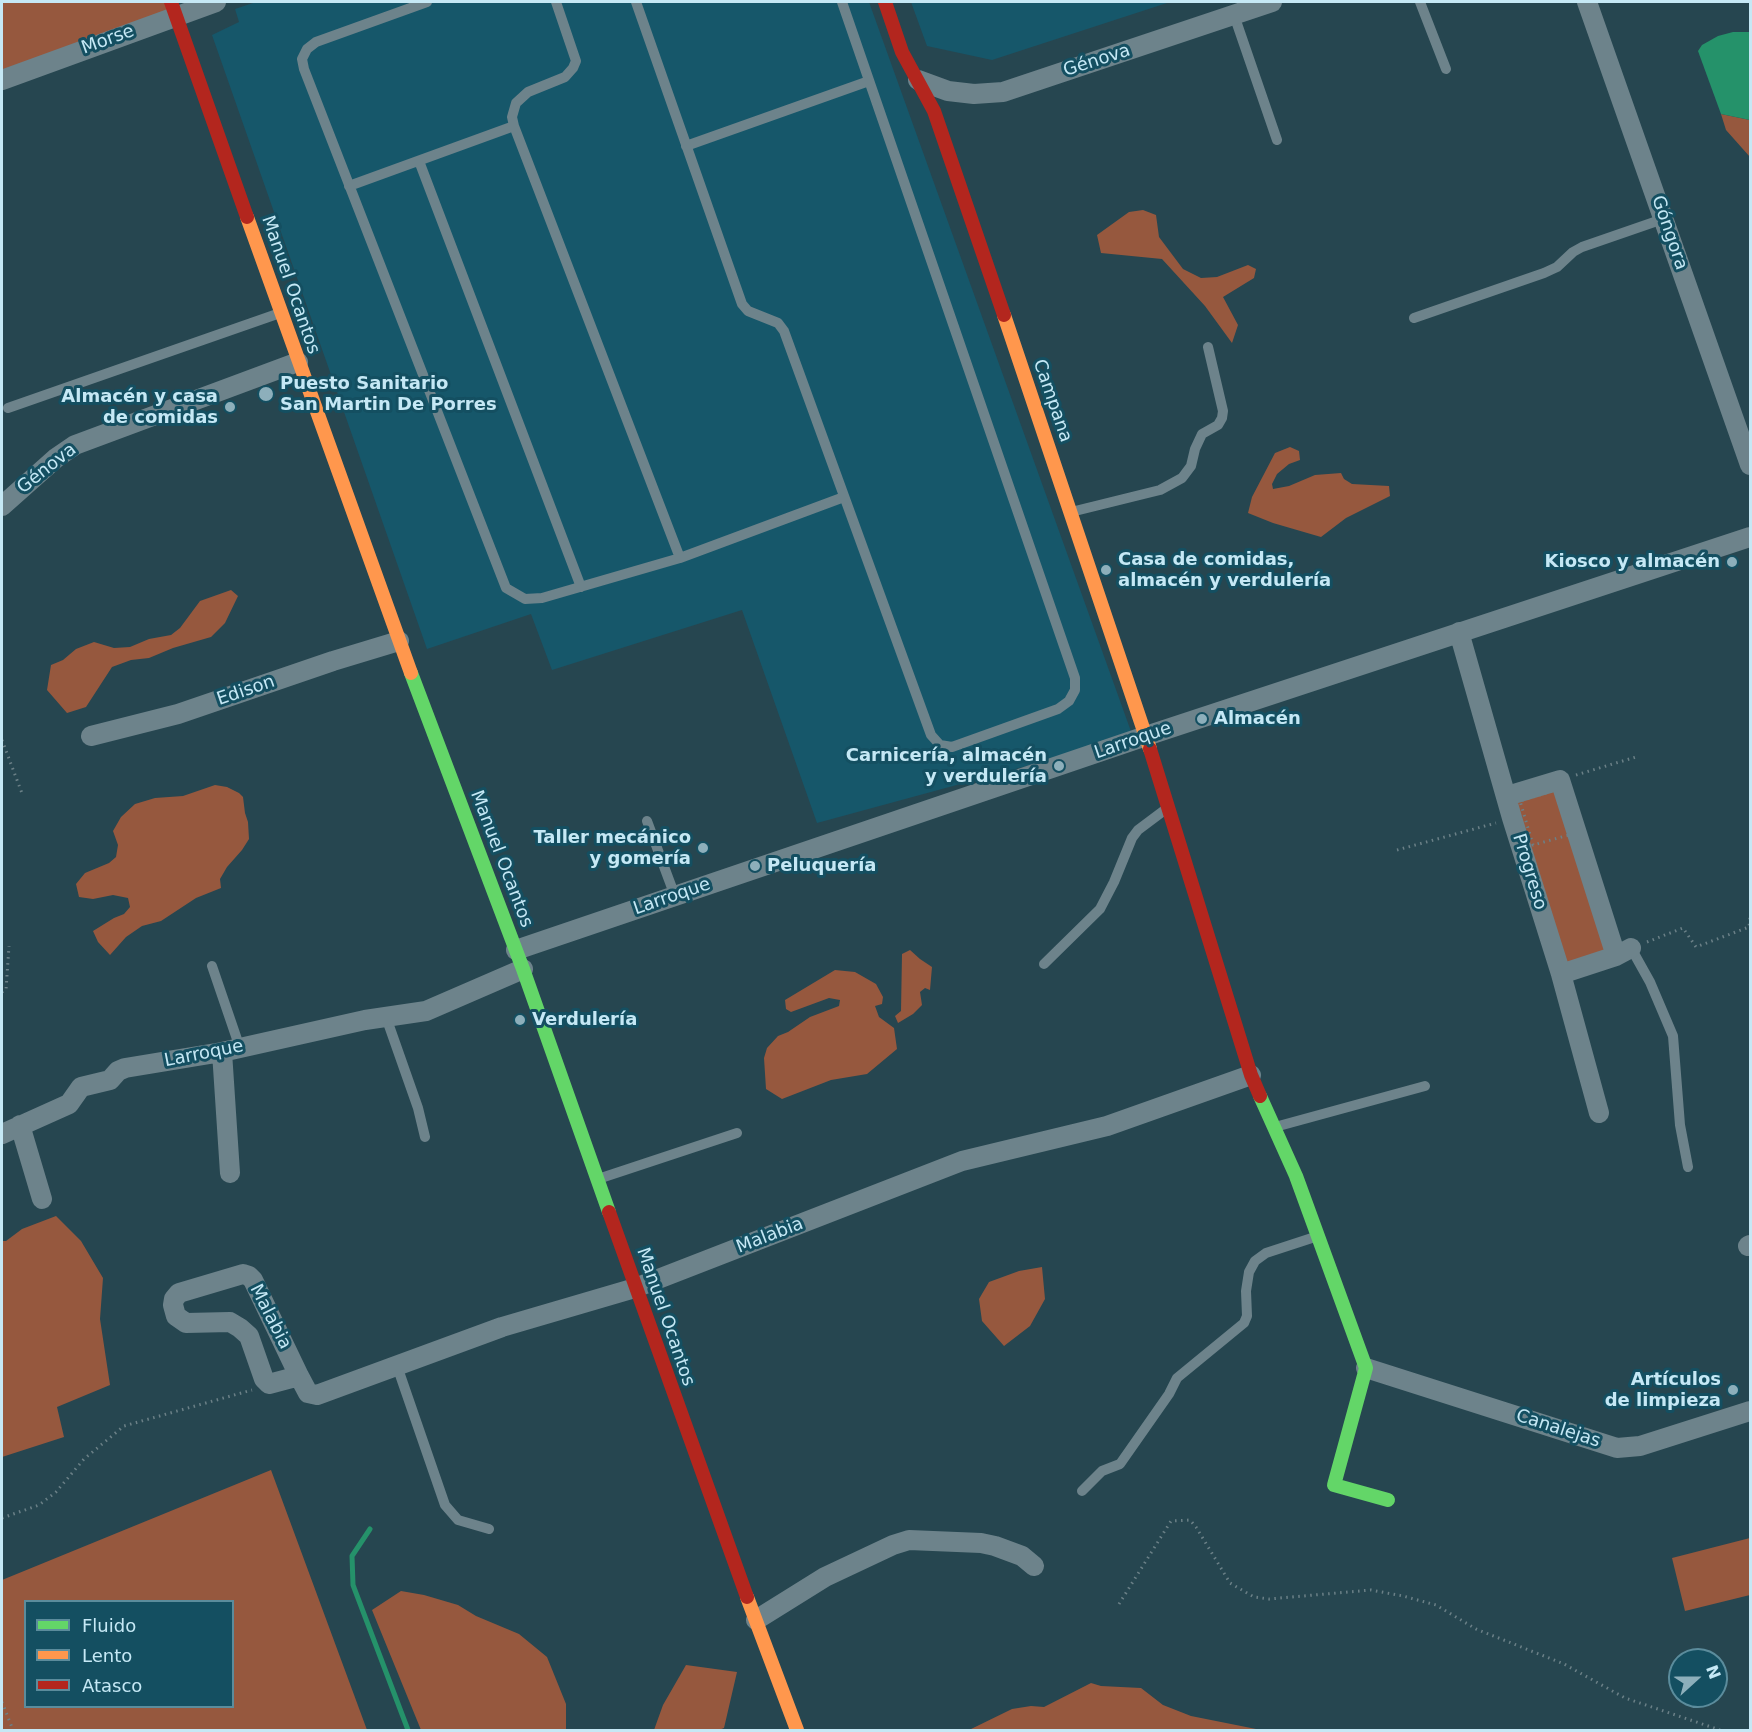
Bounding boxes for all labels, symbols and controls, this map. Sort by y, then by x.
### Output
street label: Morse [79,21,137,59]
street label: Génova [1061,40,1133,82]
street label: Góngora [1646,193,1692,273]
street label: Manuel Ocantos [256,213,324,357]
street label: Campana [1028,357,1076,445]
place label: Puesto Sanitario San Martin De Porres [280,373,497,416]
marker: Puesto Sanitario San Martin De Porres [257,385,275,403]
place label: Almacén y casa de comidas [61,386,218,428]
marker: Almacén y casa de comidas [223,400,237,414]
street label: Génova [13,439,81,499]
place label: Casa de comidas, almacén y verdulería [1118,549,1331,592]
place label: Kiosco y almacén [1545,551,1720,573]
marker: Kiosco y almacén [1725,555,1739,569]
marker: Casa de comidas, almacén y verdulería [1099,563,1113,577]
street label: Edison [214,671,278,711]
place label: Almacén [1214,708,1301,730]
marker: Almacén [1195,712,1209,726]
street label: Larroque [1092,718,1174,764]
place label: Carnicería, almacén y verdulería [846,745,1047,788]
marker: Carnicería, almacén y verdulería [1052,759,1066,773]
street label: Manuel Ocantos [465,787,537,931]
place label: Taller mecánico y gomería [533,827,691,870]
street label: Progreso [1507,831,1551,913]
marker: Taller mecánico y gomería [696,841,710,855]
place label: Peluquería [767,855,876,877]
marker: Peluquería [748,859,762,873]
street label: Larroque [631,874,713,920]
place label: Verdulería [532,1009,637,1031]
marker: Verdulería [513,1013,527,1027]
street label: Larroque [163,1036,245,1072]
street label: Malabia [733,1213,807,1259]
street label: Manuel Ocantos [631,1245,699,1389]
street label: Malabia [244,1281,296,1353]
place label: Artículos de limpieza [1605,1369,1721,1412]
marker: Artículos de limpieza [1726,1383,1740,1397]
street label: Canalejas [1513,1405,1603,1453]
legend [24,1600,234,1708]
text: Fluido [82,1615,136,1636]
text: Lento [82,1645,132,1666]
north arrow [1668,1648,1728,1708]
text: N [1702,1662,1725,1682]
text: Atasco [82,1675,142,1696]

